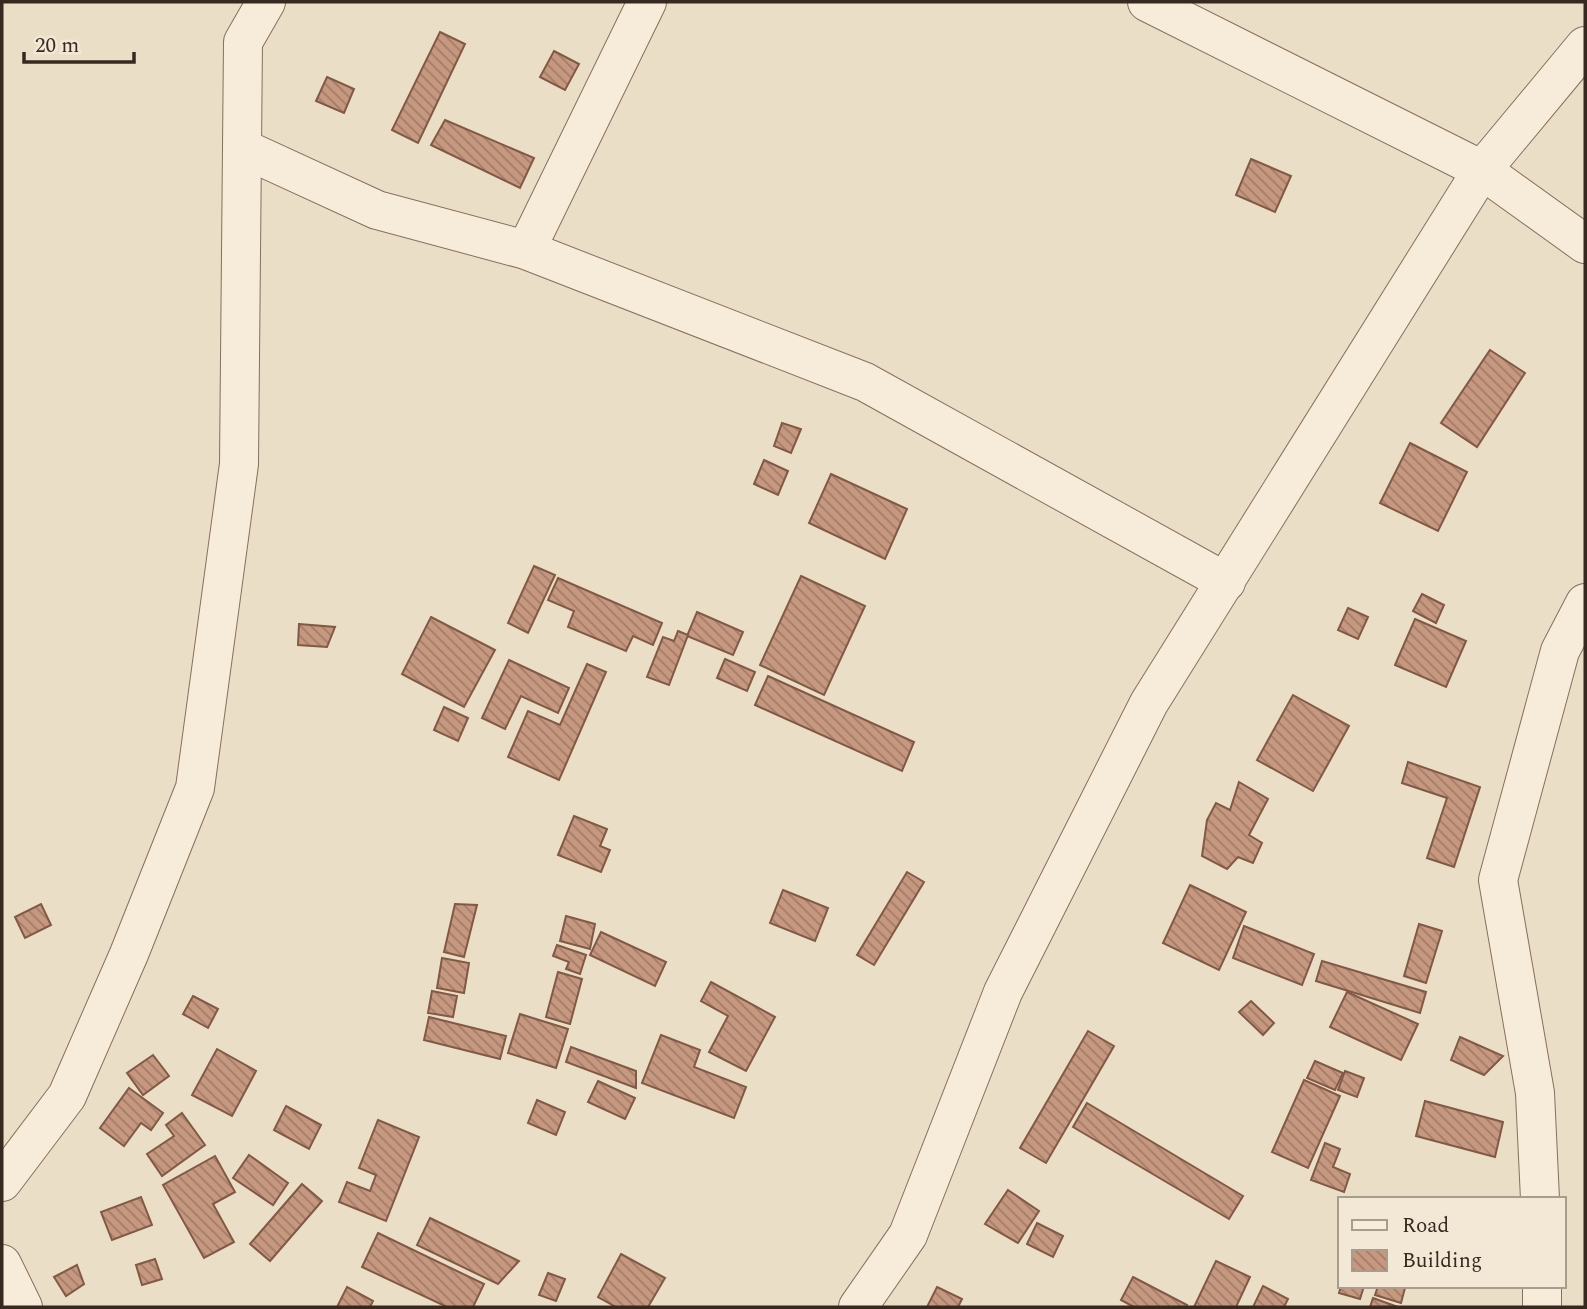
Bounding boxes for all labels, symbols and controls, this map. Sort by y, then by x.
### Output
scale bar [24,21,135,65]
text: 20 m [35,30,79,62]
legend [1338,1197,1566,1288]
text: Road [1402,1210,1449,1242]
text: Building [1402,1245,1482,1277]

